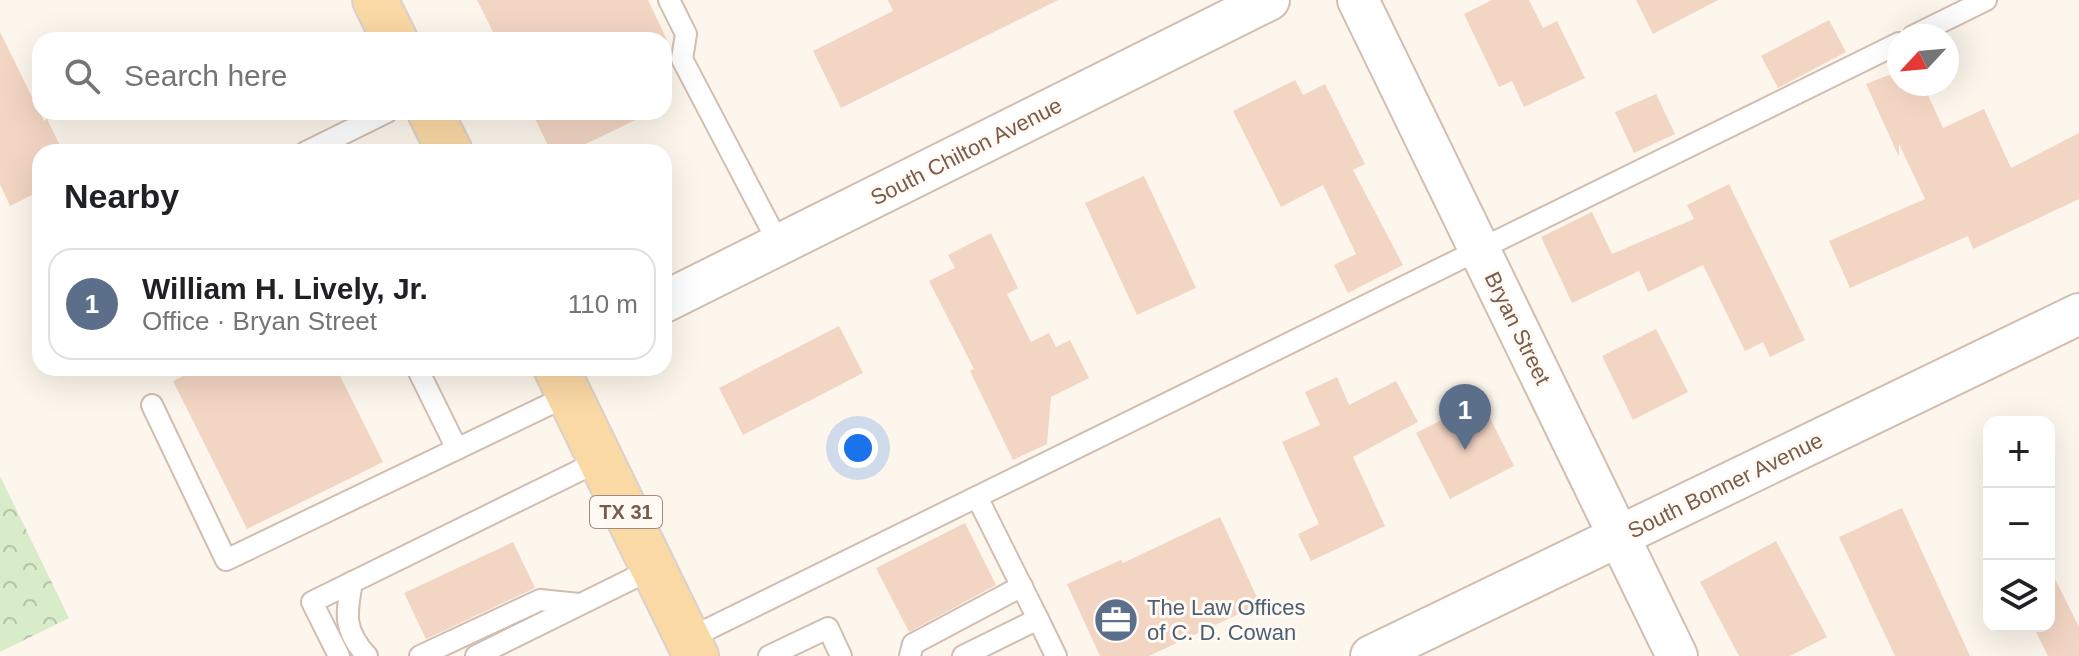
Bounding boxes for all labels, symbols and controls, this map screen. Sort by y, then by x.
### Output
north arrow [1887,24,1959,96]
search box [32,32,672,120]
icon: search [60,54,104,98]
text: Search here [124,59,287,92]
street label: South Chilton Avenue [866,92,1066,211]
text: Nearby [64,177,179,215]
street label: Bryan Street [1480,268,1556,389]
text: William H. Lively, Jr. [142,272,428,305]
text: 1 [85,289,99,319]
text: 110 m [568,289,638,319]
text: Office · Bryan Street [142,306,377,336]
pin: 1 [1439,384,1491,450]
map controls [1983,416,2055,632]
button: + [1983,416,2055,488]
street label: South Bonner Avenue [1624,427,1827,544]
your location [838,428,878,468]
button: − [1983,488,2055,560]
road number: TX 31 [590,496,662,528]
button: layers [1983,560,2055,632]
place label: The Law Offices of C. D. Cowan [1147,595,1306,645]
office icon: The Law Offices of C. D. Cowan [1092,596,1140,644]

